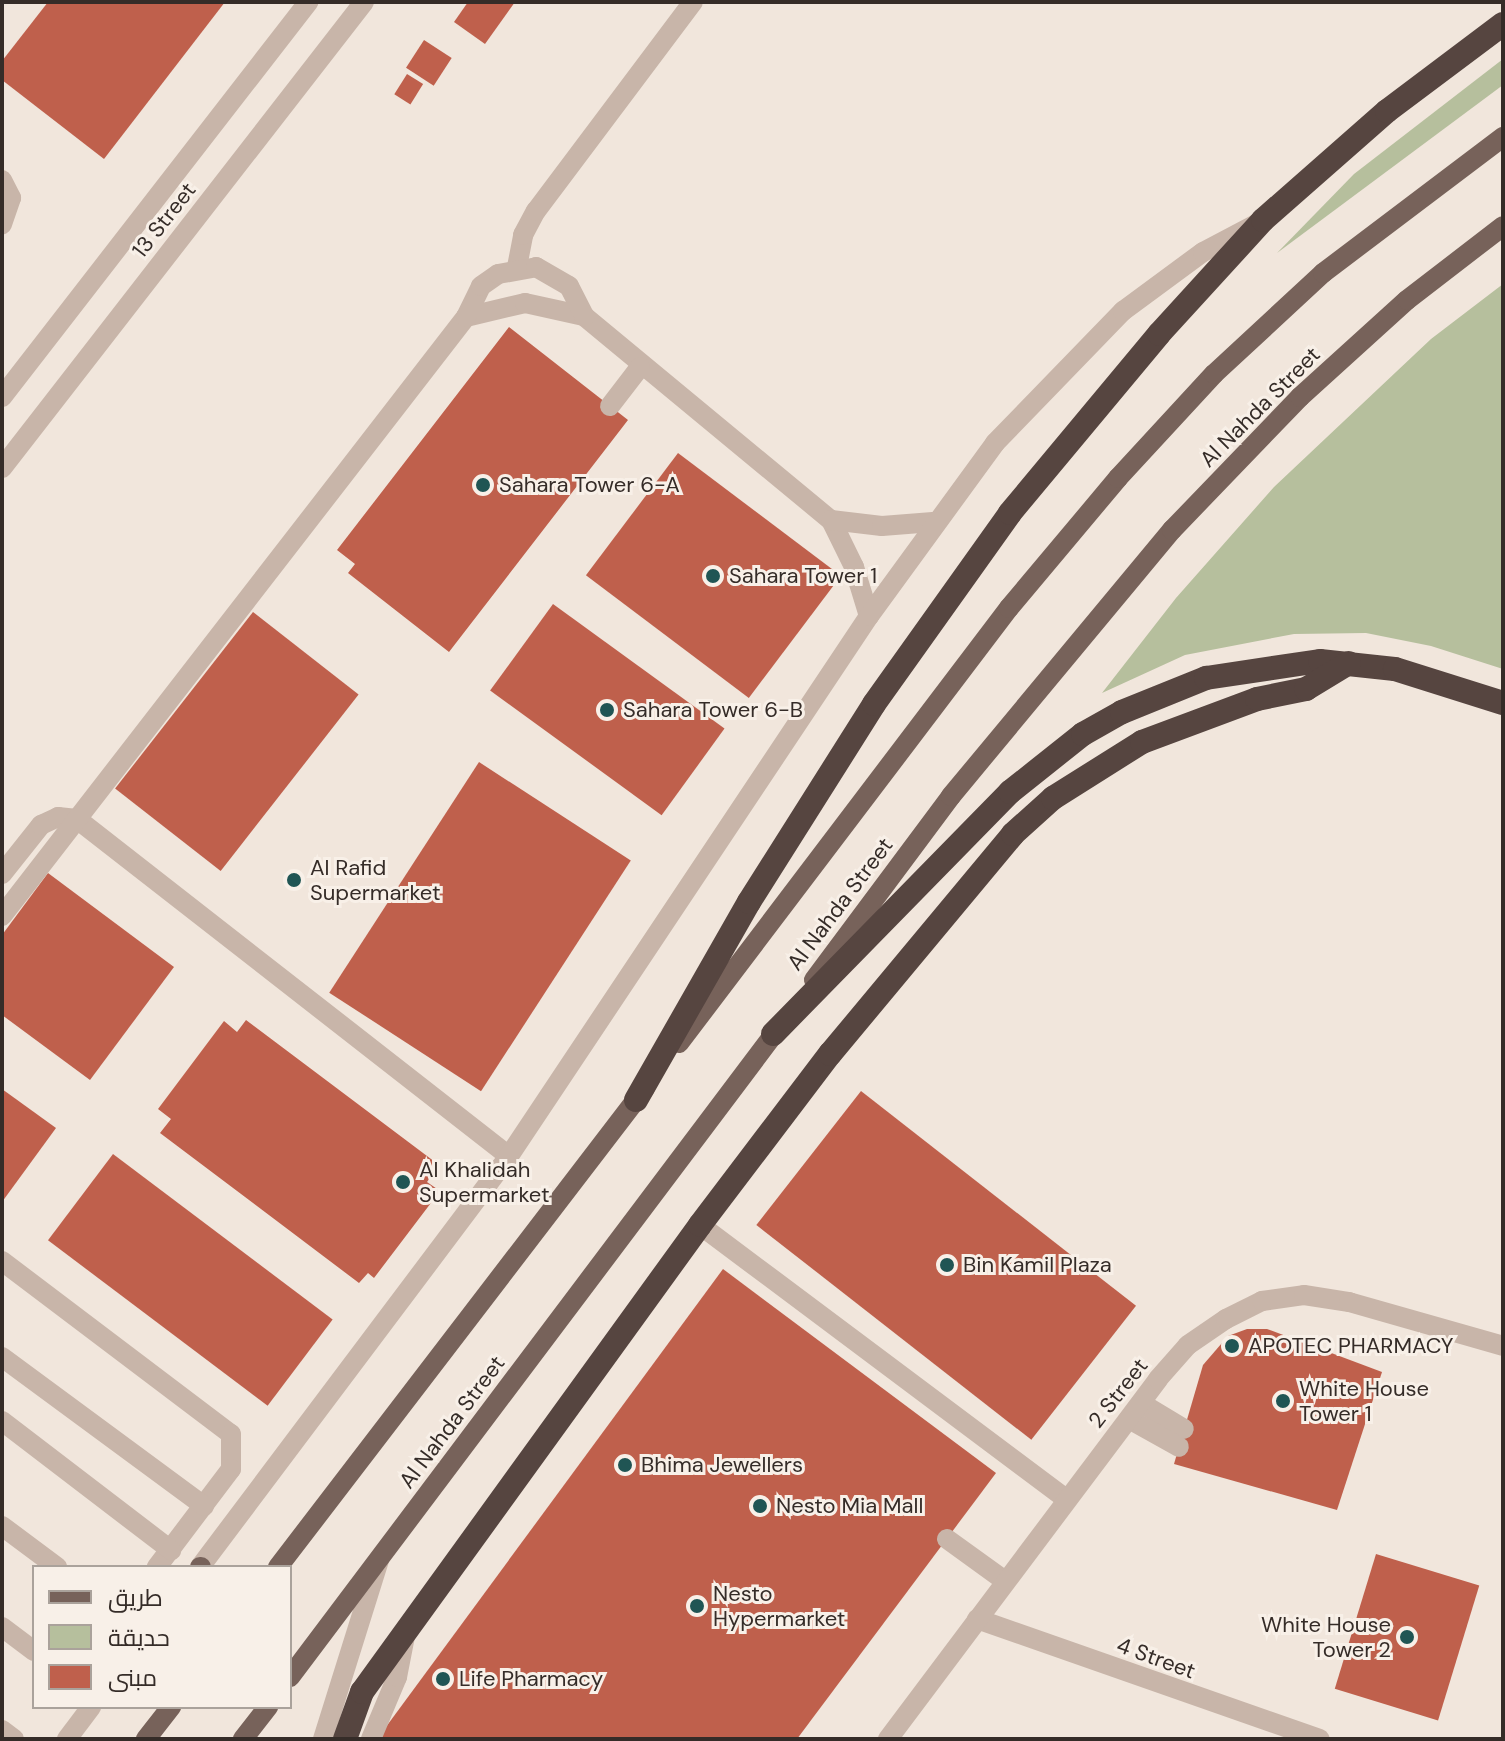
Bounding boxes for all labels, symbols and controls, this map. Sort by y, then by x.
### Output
street label: 13 Street [126,177,202,263]
street label: Al Nahda Street [1194,341,1326,473]
place label: Sahara Tower 6-A [499,472,680,498]
marker: Sahara Tower 6-A [474,476,492,494]
place label: Sahara Tower 1 [729,563,877,589]
marker: Sahara Tower 1 [704,567,722,585]
place label: Sahara Tower 6-B [623,697,803,723]
marker: Sahara Tower 6-B [598,701,616,719]
street label: Al Nahda Street [782,833,898,975]
place label: Al Rafid Supermarket [310,854,441,906]
marker: Al Rafid Supermarket [285,871,303,889]
place label: Al Khalidah Supermarket [419,1156,550,1208]
marker: Al Khalidah Supermarket [394,1173,412,1191]
place label: Bin Kamil Plaza [963,1252,1112,1278]
marker: Bin Kamil Plaza [938,1256,956,1274]
place label: APOTEC PHARMACY [1248,1333,1454,1359]
marker: APOTEC PHARMACY [1223,1337,1241,1355]
street label: Al Nahda Street [394,1351,510,1493]
street label: 2 Street [1083,1353,1153,1433]
place label: White House Tower 1 [1299,1375,1429,1426]
marker: White House Tower 1 [1274,1392,1292,1410]
place label: Bhima Jewellers [641,1452,803,1478]
marker: Bhima Jewellers [616,1456,634,1474]
place label: Nesto Mia Mall [776,1493,923,1519]
marker: Nesto Mia Mall [751,1497,769,1515]
legend [32,1565,292,1709]
place label: Nesto Hypermarket [713,1580,845,1632]
text: طريق [108,1582,163,1613]
marker: Nesto Hypermarket [688,1597,706,1615]
place label: White House Tower 2 [1261,1611,1391,1662]
text: حديقة [108,1622,170,1653]
marker: White House Tower 2 [1398,1628,1416,1646]
street label: 4 Street [1113,1632,1199,1684]
text: مبنى [108,1662,157,1693]
place label: Life Pharmacy [459,1666,603,1692]
marker: Life Pharmacy [434,1670,452,1688]

